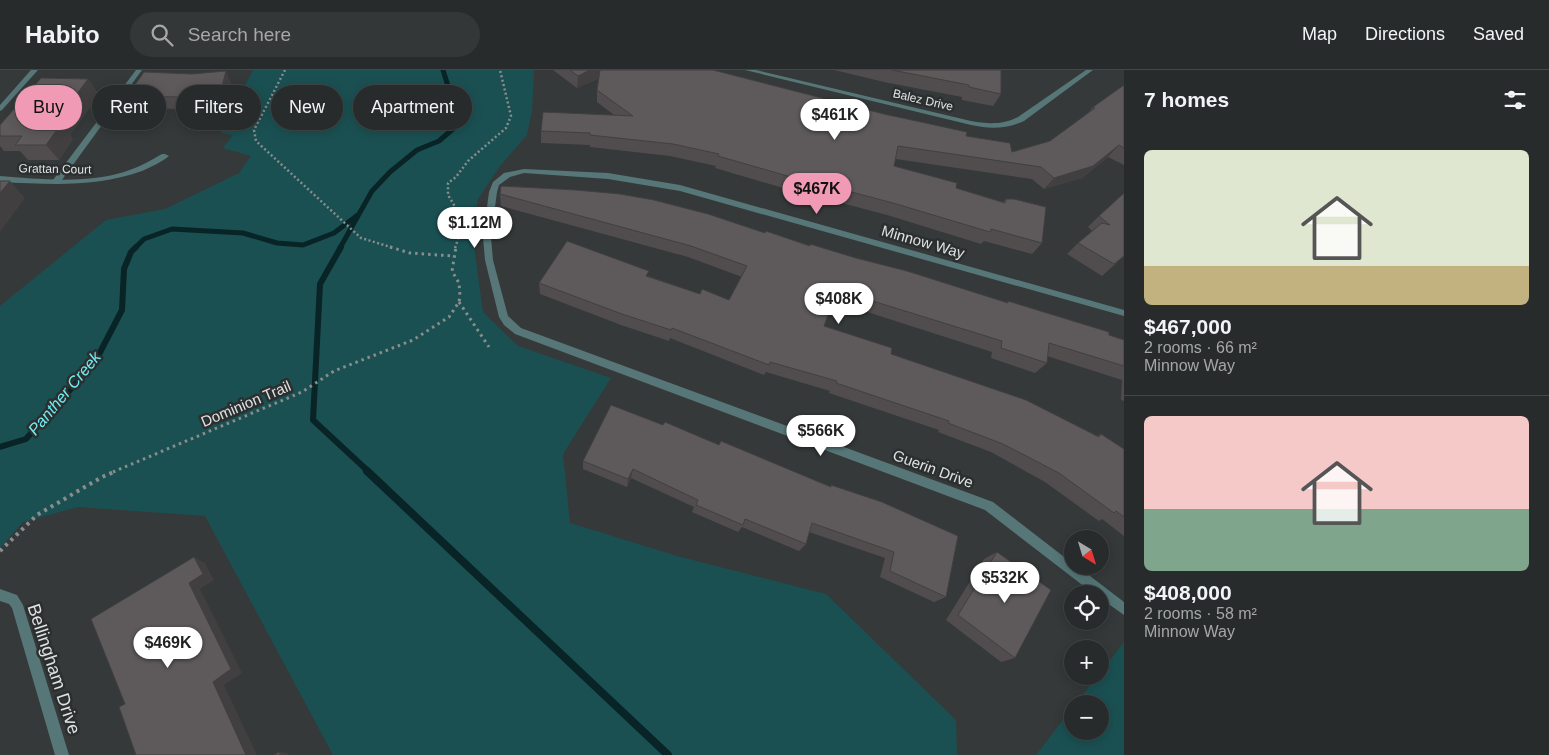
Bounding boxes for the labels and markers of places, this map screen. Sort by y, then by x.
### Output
pin: $461K [800,98,870,141]
pin: $467K [782,172,852,215]
pin: $1.12M [434,206,516,249]
pin: $408K [804,282,874,325]
pin: $566K [786,414,856,457]
pin: $532K [970,562,1040,604]
pin: $469K [133,626,203,669]

